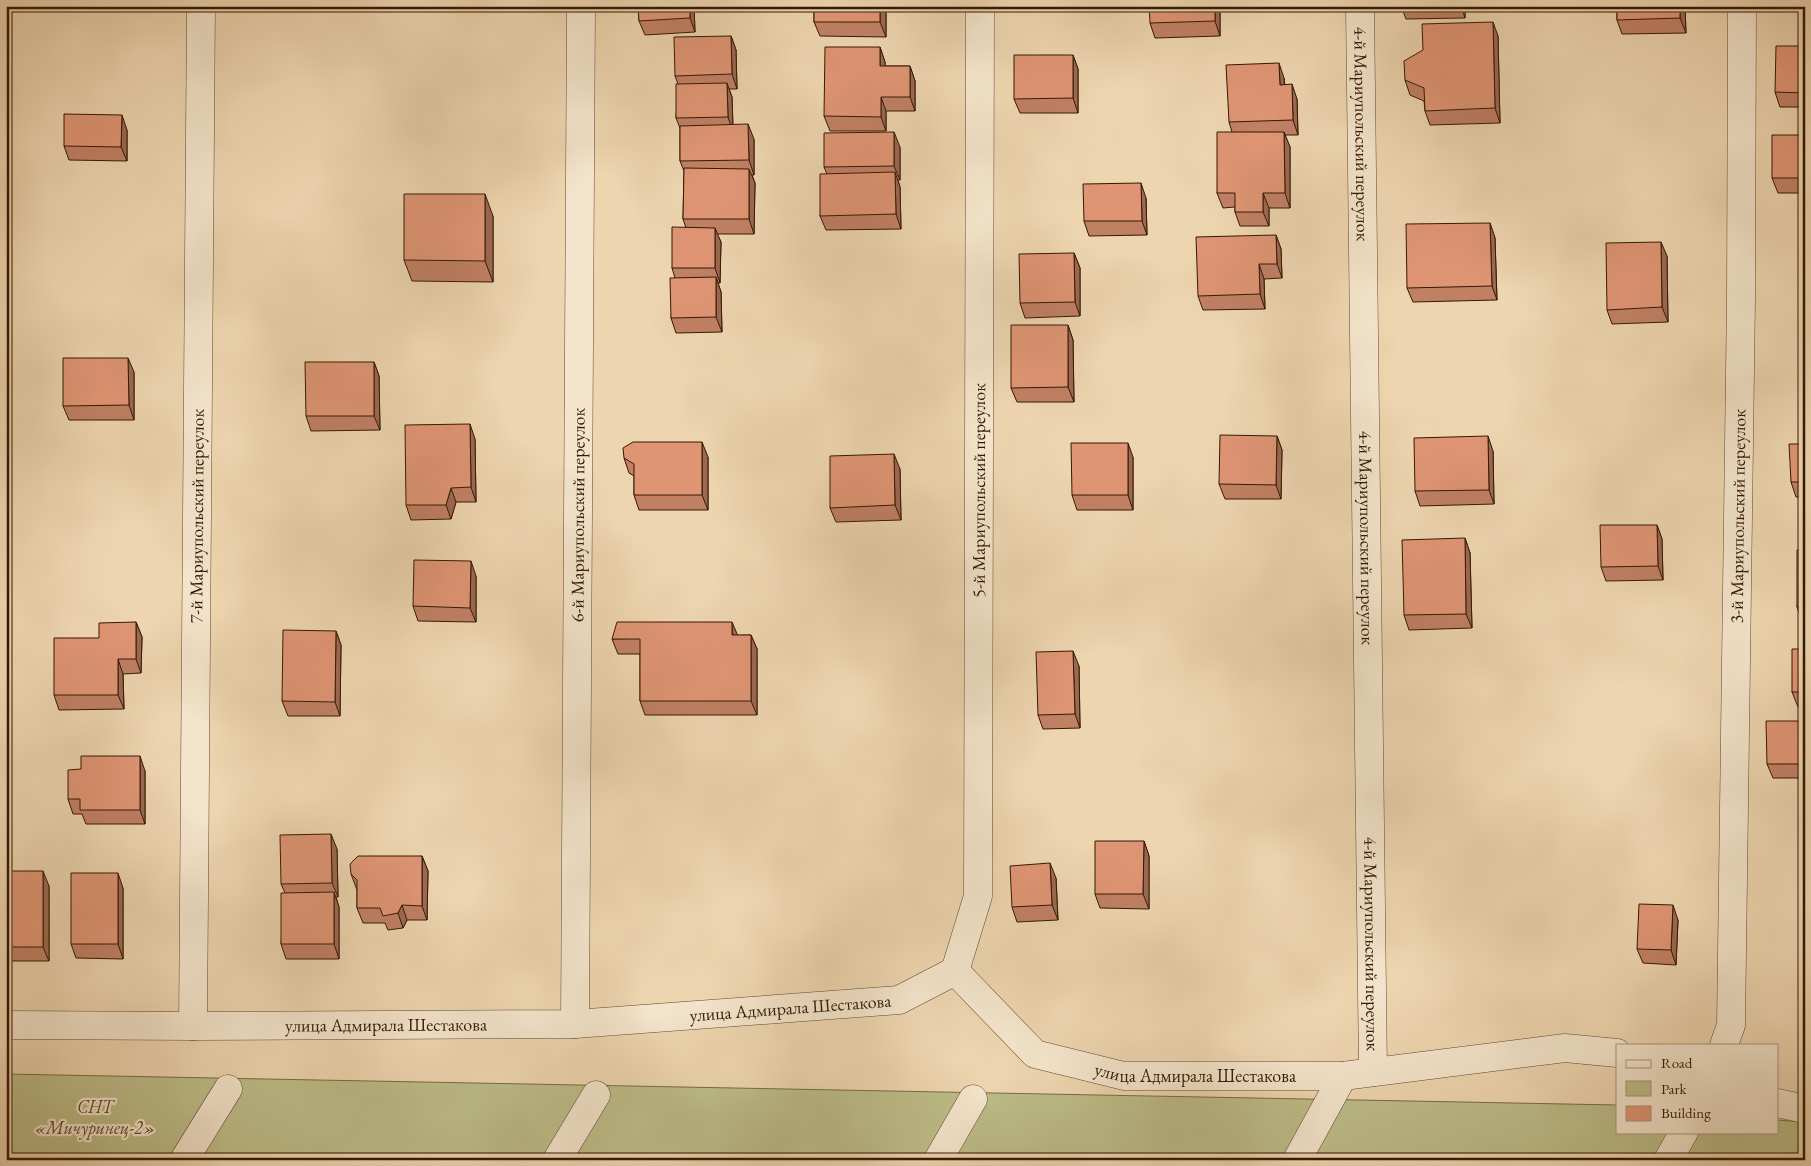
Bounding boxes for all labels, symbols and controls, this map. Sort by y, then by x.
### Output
street label: 4-й Мариупольский переулок [1349,27,1375,242]
street label: 5-й Мариупольский переулок [967,383,990,598]
street label: 6-й Мариупольский переулок [565,407,590,622]
street label: 7-й Мариупольский переулок [184,408,209,623]
street label: 3-й Мариупольский переулок [1725,408,1750,624]
street label: 4-й Мариупольский переулок [1354,431,1380,646]
street label: 4-й Мариупольский переулок [1359,837,1385,1052]
street label: улица Адмирала Шестакова [689,989,893,1026]
street label: улица Адмирала Шестакова [285,1012,488,1037]
legend [1616,1044,1778,1134]
text: Road [1661,1053,1693,1072]
street label: улица Адмирала Шестакова [1092,1057,1297,1087]
text: Park [1661,1079,1688,1098]
park label: СНТ «Мичуринец-2» [35,1095,155,1140]
text: Building [1661,1103,1711,1122]

